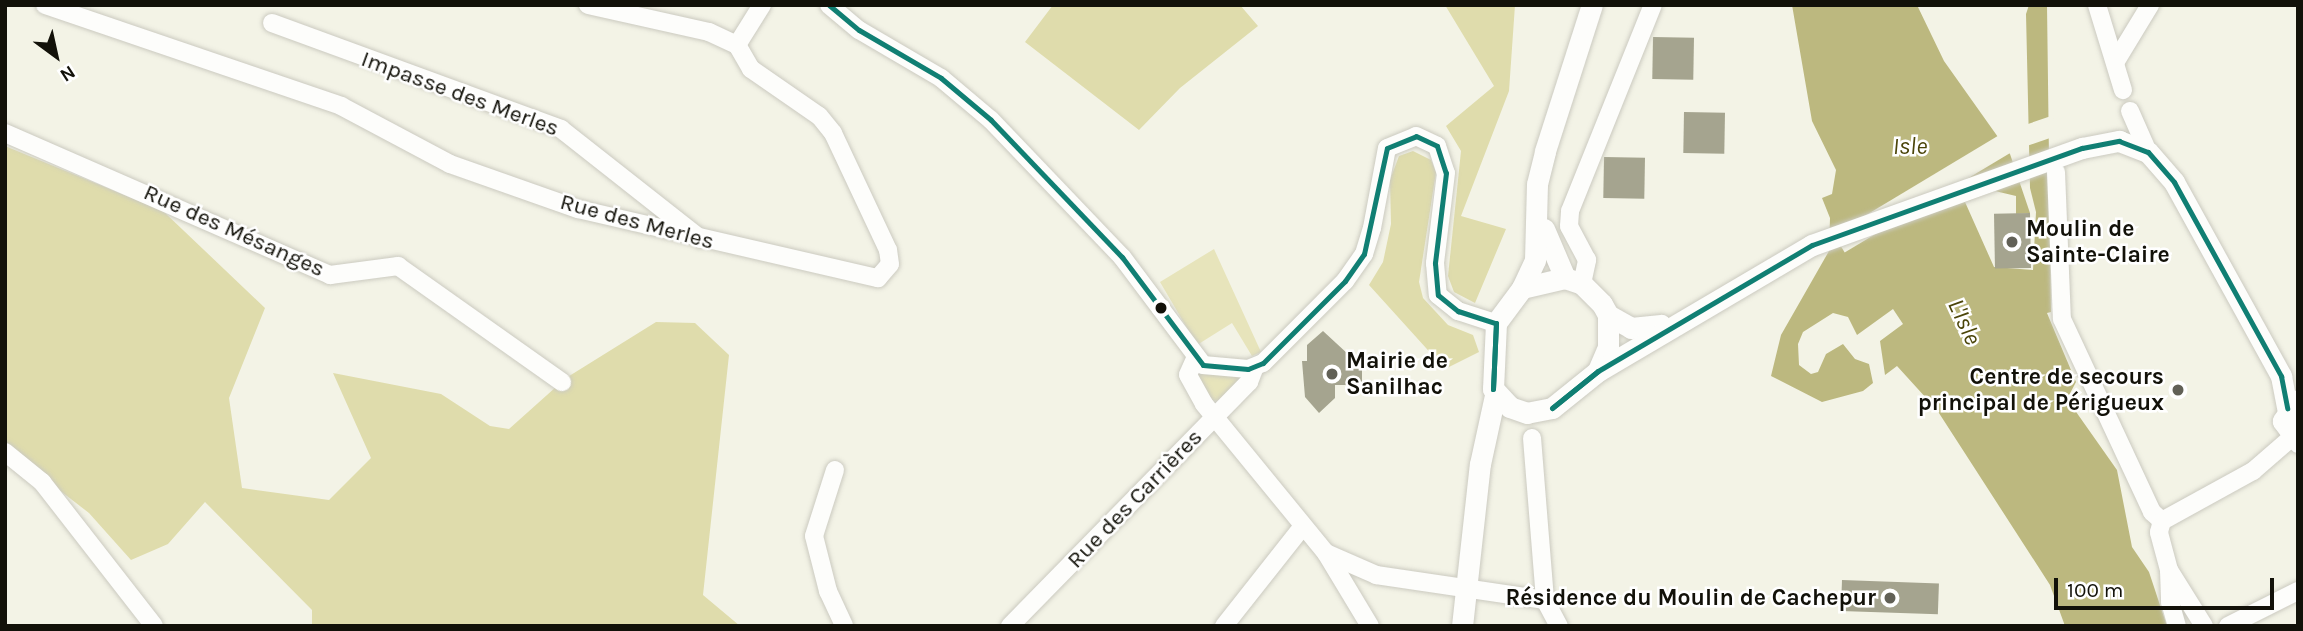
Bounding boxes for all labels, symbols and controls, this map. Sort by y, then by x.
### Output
north arrow [21,21,91,91]
street label: Impasse des Merles [357,45,563,143]
text: N [56,61,79,87]
water label: Isle [1893,133,1927,161]
street label: Rue des Mésanges [139,179,329,283]
street label: Rue des Merles [557,188,717,256]
place label: Moulin de Sainte-Claire [2026,215,2170,269]
marker: Moulin de Sainte-Claire [2004,234,2020,250]
water label: L'Isle [1941,294,1987,350]
unlabelled marker [1154,301,1168,315]
place label: Mairie de Sanilhac [1346,347,1448,401]
place label: Centre de secours principal de Périgueux [1918,363,2164,417]
marker: Mairie de Sanilhac [1324,366,1340,382]
marker: Centre de secours principal de Périgueux [2170,382,2186,398]
street label: Rue des Carrières [1062,424,1208,574]
scale bar [2058,564,2278,608]
text: 100 m [2067,578,2124,602]
place label: Résidence du Moulin de Cachepur [1506,584,1876,612]
marker: Résidence du Moulin de Cachepur [1882,590,1898,606]

